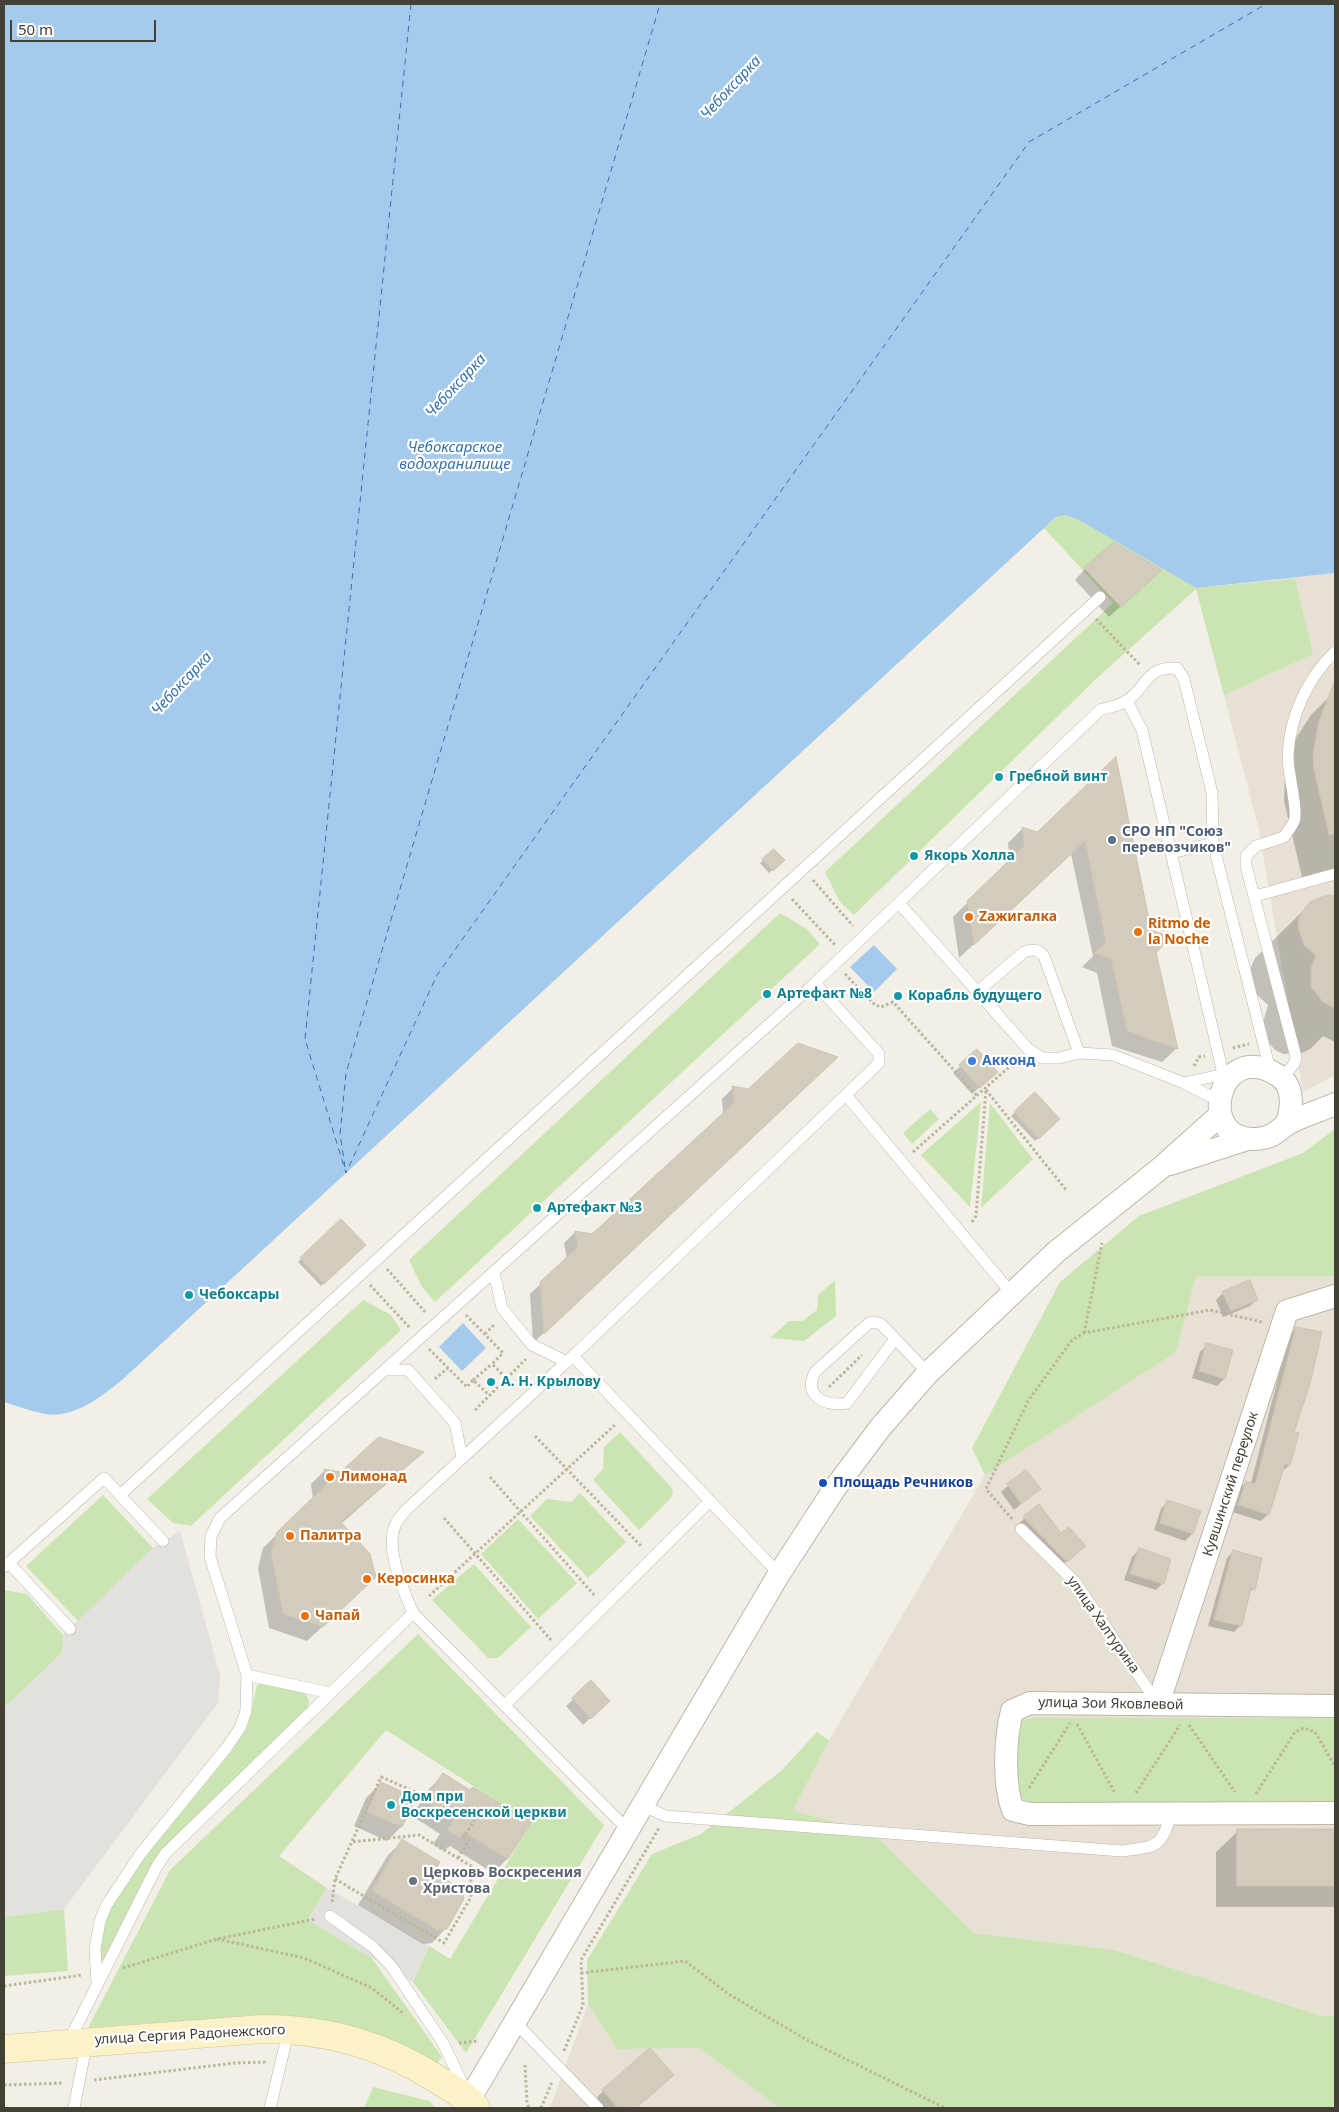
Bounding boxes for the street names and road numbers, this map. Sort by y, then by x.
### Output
street label: Кувшинский переулок [1200,1410,1262,1558]
street label: улица Халтурина [1063,1573,1143,1677]
street label: улица Зои Яковлевой [1038,1694,1184,1714]
street label: улица Сергия Радонежского [94,2022,286,2048]

